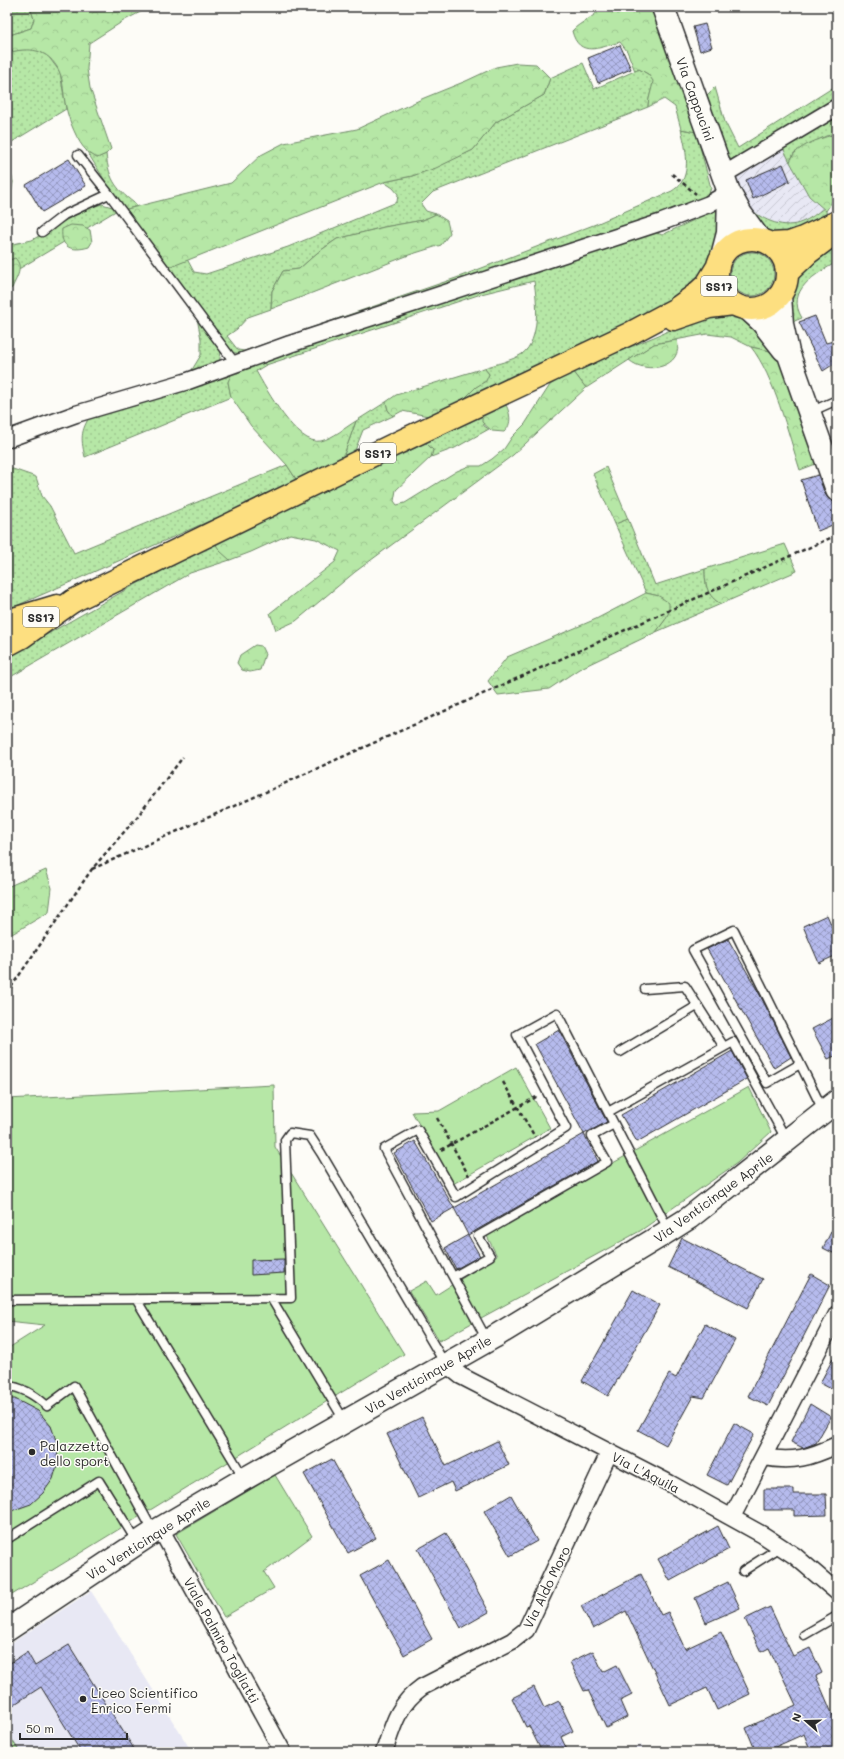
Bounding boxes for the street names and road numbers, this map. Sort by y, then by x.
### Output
street label: Via Cappucini [673,55,719,143]
road number: SS17 [701,276,737,296]
road number: SS17 [360,443,396,463]
road number: SS17 [23,607,59,627]
street label: Via Venticinque Aprile [650,1148,776,1246]
street label: Via Venticinque Aprile [362,1331,494,1417]
street label: Via L'Aquila [609,1448,683,1496]
street label: Via Venticinque Aprile [83,1493,213,1583]
street label: Via Aldo Moro [519,1543,573,1631]
street label: Viale Palmiro Togliatti [180,1574,264,1706]

